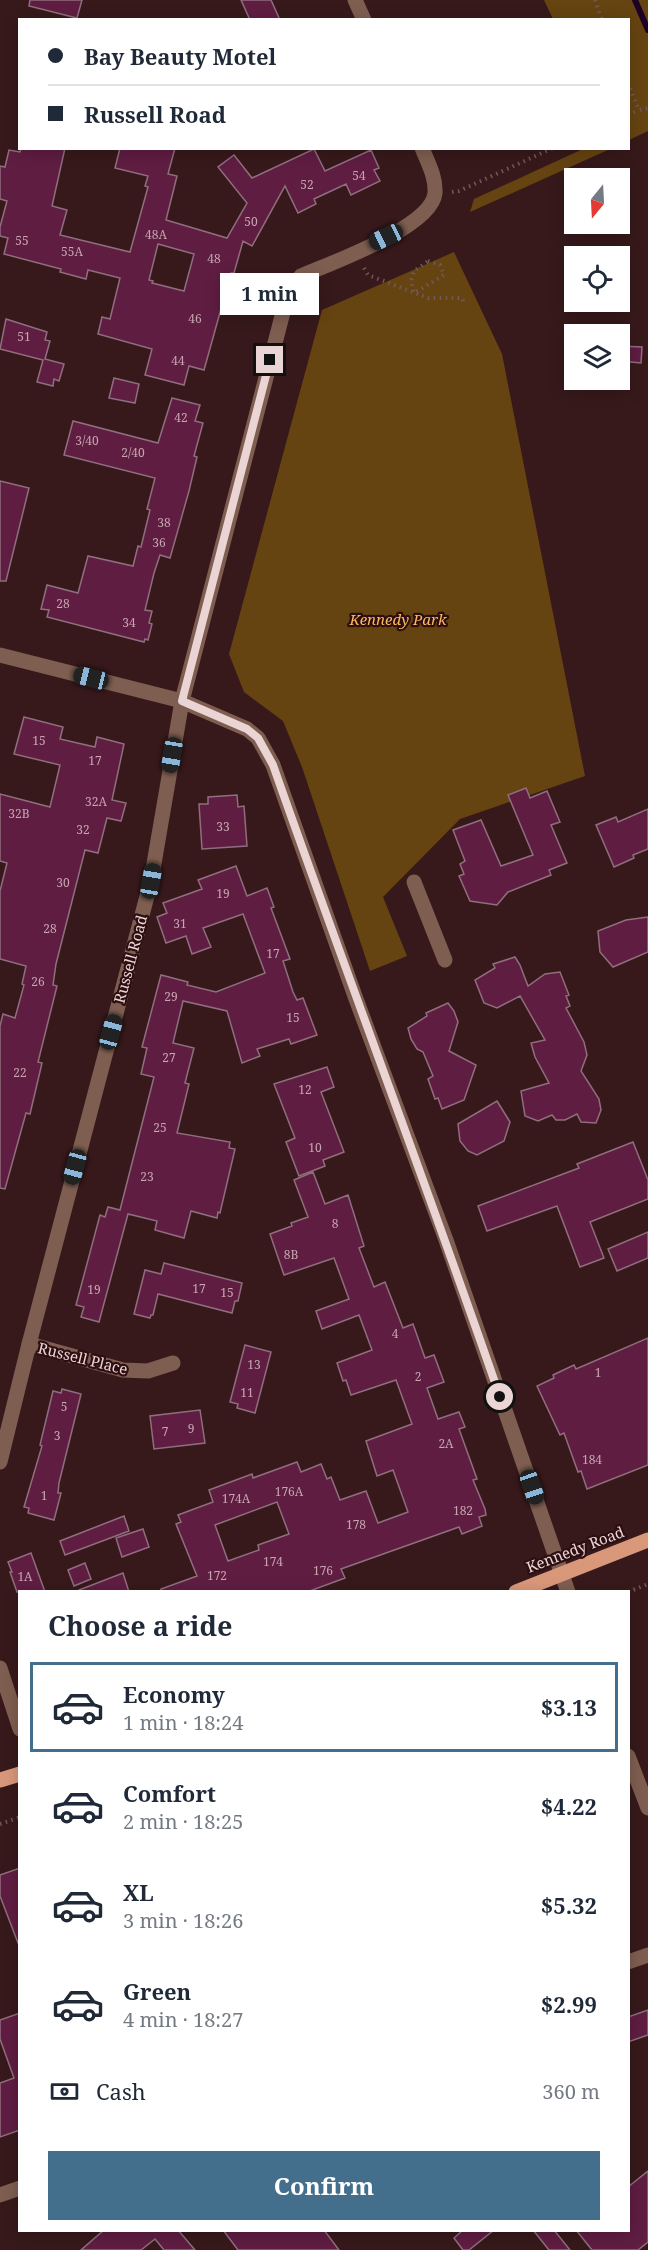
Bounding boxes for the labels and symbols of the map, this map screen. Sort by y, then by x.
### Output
house number: 54 [352,167,366,184]
north arrow [564,168,630,234]
house number: 52 [300,176,314,193]
house number: 50 [244,213,258,230]
car [366,221,406,253]
house number: 48A [145,226,167,243]
house number: 55 [15,232,29,249]
house number: 55A [61,243,83,260]
house number: 48 [207,250,221,267]
callout: 1 min [220,273,320,315]
house number: 46 [188,310,202,327]
house number: 51 [17,328,31,345]
route end [256,346,283,373]
house number: 44 [171,352,185,369]
house number: 42 [174,409,188,426]
house number: 3/40 [75,432,99,449]
house number: 2/40 [121,444,145,461]
house number: 38 [157,514,171,531]
house number: 36 [152,534,166,551]
house number: 28 [56,595,70,612]
park label: Kennedy Park [348,609,447,629]
house number: 34 [122,614,136,631]
car [71,665,111,691]
house number: 15 [32,732,46,749]
car [160,736,184,774]
house number: 17 [88,752,102,769]
house number: 32A [85,793,107,810]
house number: 32B [8,805,30,822]
house number: 33 [216,818,230,835]
house number: 32 [76,821,90,838]
car [139,862,163,900]
house number: 30 [56,874,70,891]
house number: 19 [216,885,230,902]
street label: Russell Road [109,913,151,1005]
house number: 31 [173,915,187,932]
house number: 28 [43,920,57,937]
house number: 17 [266,945,280,962]
house number: 26 [31,973,45,990]
house number: 29 [164,988,178,1005]
house number: 15 [286,1009,300,1026]
car [98,1012,124,1052]
house number: 27 [162,1049,176,1066]
house number: 22 [13,1064,27,1081]
house number: 12 [298,1081,312,1098]
house number: 25 [153,1119,167,1136]
house number: 10 [308,1139,322,1156]
car [62,1147,88,1187]
house number: 23 [140,1168,154,1185]
house number: 8 [332,1215,339,1232]
house number: 8B [284,1246,298,1263]
house number: 17 [192,1280,206,1297]
house number: 19 [87,1281,101,1298]
house number: 15 [220,1284,234,1301]
house number: 4 [392,1325,399,1342]
street label: Russell Place [36,1337,130,1379]
house number: 13 [247,1356,261,1373]
house number: 1 [595,1364,601,1381]
house number: 2 [415,1368,421,1385]
route start [486,1383,513,1410]
house number: 11 [240,1384,254,1401]
house number: 5 [61,1398,67,1415]
house number: 9 [188,1420,194,1437]
house number: 7 [162,1423,169,1440]
house number: 3 [54,1427,61,1444]
house number: 2A [438,1435,454,1452]
house number: 184 [582,1451,602,1468]
car [518,1467,546,1507]
house number: 176A [275,1483,304,1500]
house number: 1 [41,1487,47,1504]
house number: 174A [222,1490,251,1507]
house number: 182 [453,1502,473,1519]
house number: 178 [346,1516,366,1533]
street label: Kennedy Road [523,1521,627,1577]
house number: 174 [263,1553,283,1570]
house number: 176 [313,1562,333,1579]
house number: 172 [207,1567,227,1584]
house number: 1A [17,1568,33,1585]

